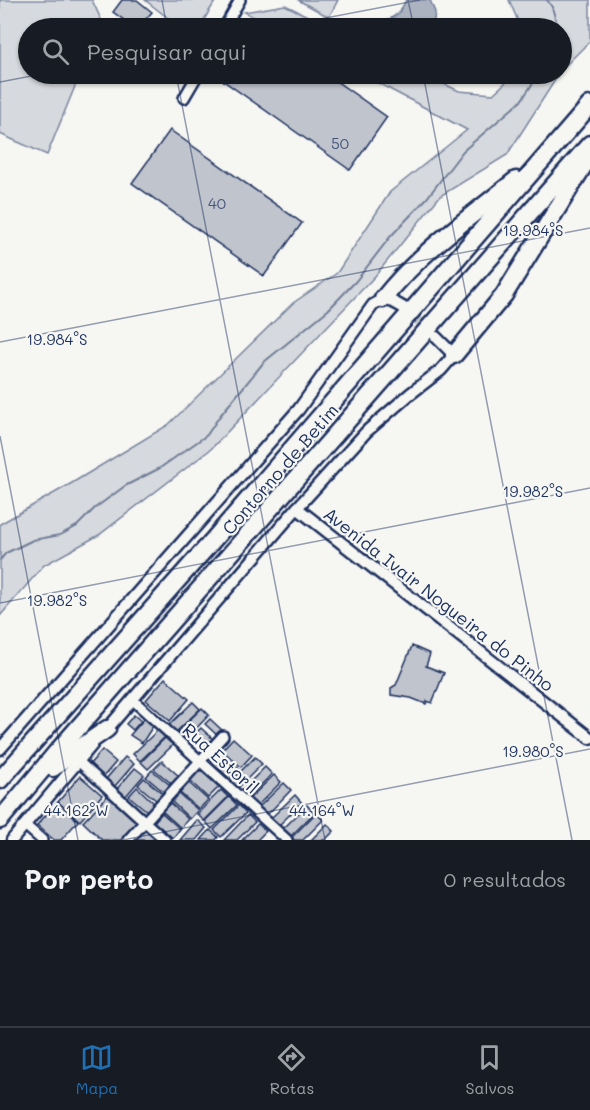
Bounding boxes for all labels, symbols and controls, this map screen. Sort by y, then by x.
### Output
search box [18,18,572,84]
icon: search [39,35,72,68]
text: Pesquisar aqui [87,37,247,66]
house number: 50 [331,133,349,153]
house number: 40 [208,193,226,213]
text: 19.984°S [503,220,563,240]
text: 19.984°S [27,329,87,349]
street label: Contorno de Betim [217,399,343,539]
text: 19.982°S [503,481,563,501]
street label: Avenida Ivair Nogueira do Pinho [319,501,559,697]
text: 19.982°S [27,590,87,610]
street label: Rua Estoril [178,717,264,799]
text: 19.980°S [502,741,564,761]
text: 44.162°W [43,800,109,820]
text: 44.164°W [289,800,355,820]
text: Por perto [24,862,153,896]
text: 0 resultados [444,866,566,892]
tab: Mapa [76,1041,118,1098]
tab: Rotas [270,1041,314,1098]
tab: Salvos [466,1041,514,1098]

